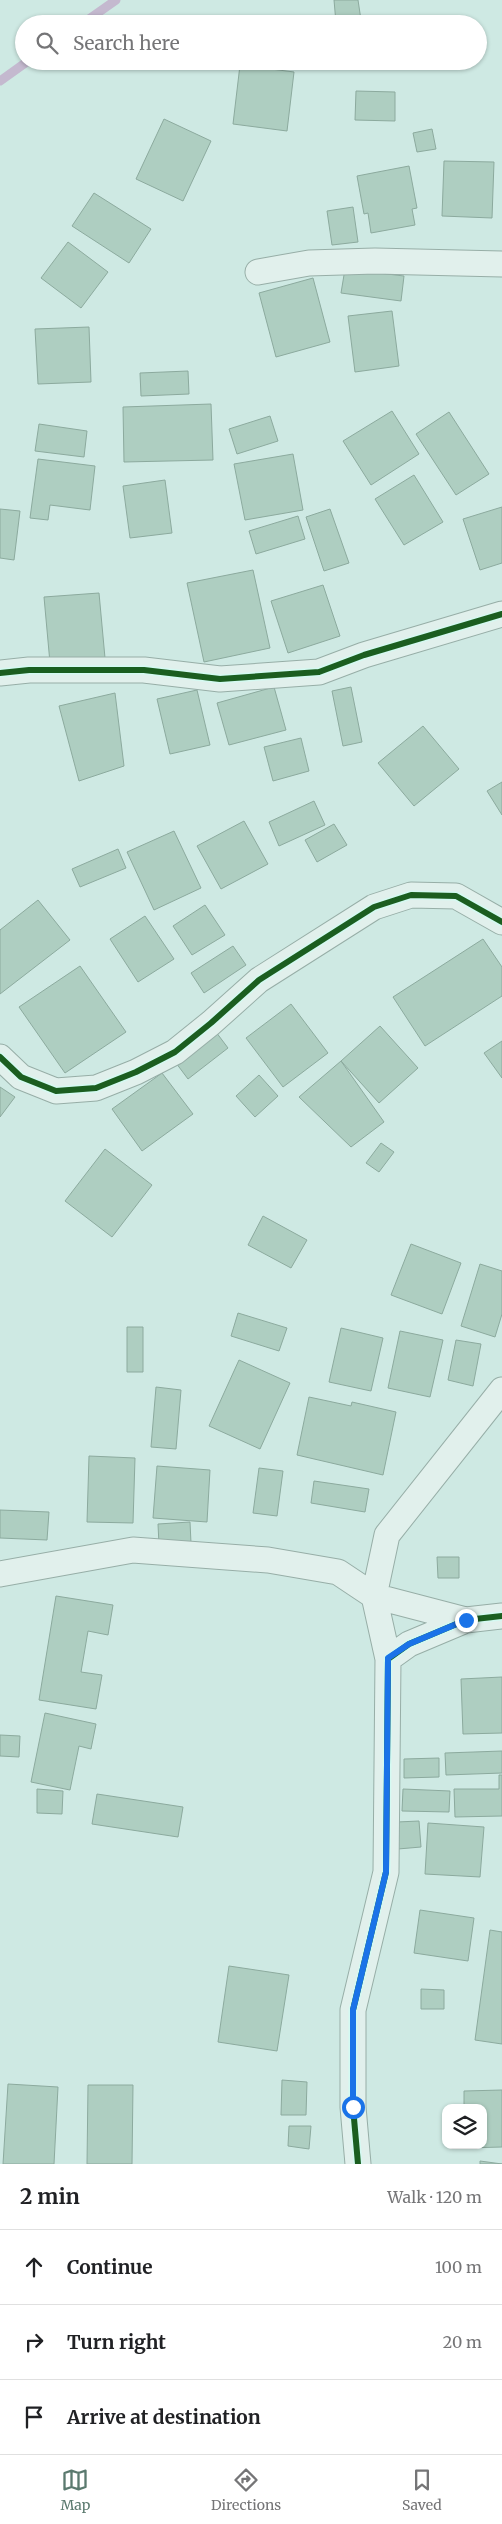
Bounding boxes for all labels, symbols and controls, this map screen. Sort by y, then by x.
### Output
search box [15,15,487,70]
icon: search [33,29,61,57]
text: Search here [73,31,180,55]
route end [455,1609,478,1632]
route start [342,2096,365,2119]
map controls [442,2104,487,2149]
button: layers [442,2104,487,2149]
text: 2 min [20,2183,80,2210]
text: Walk · 120 m [387,2187,482,2207]
icon: ahead [20,2253,48,2281]
text: Continue [67,2255,153,2279]
text: 100 m [435,2257,482,2277]
icon: right [20,2328,48,2356]
text: Turn right [67,2330,166,2354]
text: 20 m [443,2332,482,2352]
icon: arrive [20,2403,48,2431]
text: Arrive at destination [67,2405,261,2429]
tab: Map [60,2466,90,2514]
tab: Directions [211,2466,281,2514]
tab: Saved [402,2466,442,2514]

